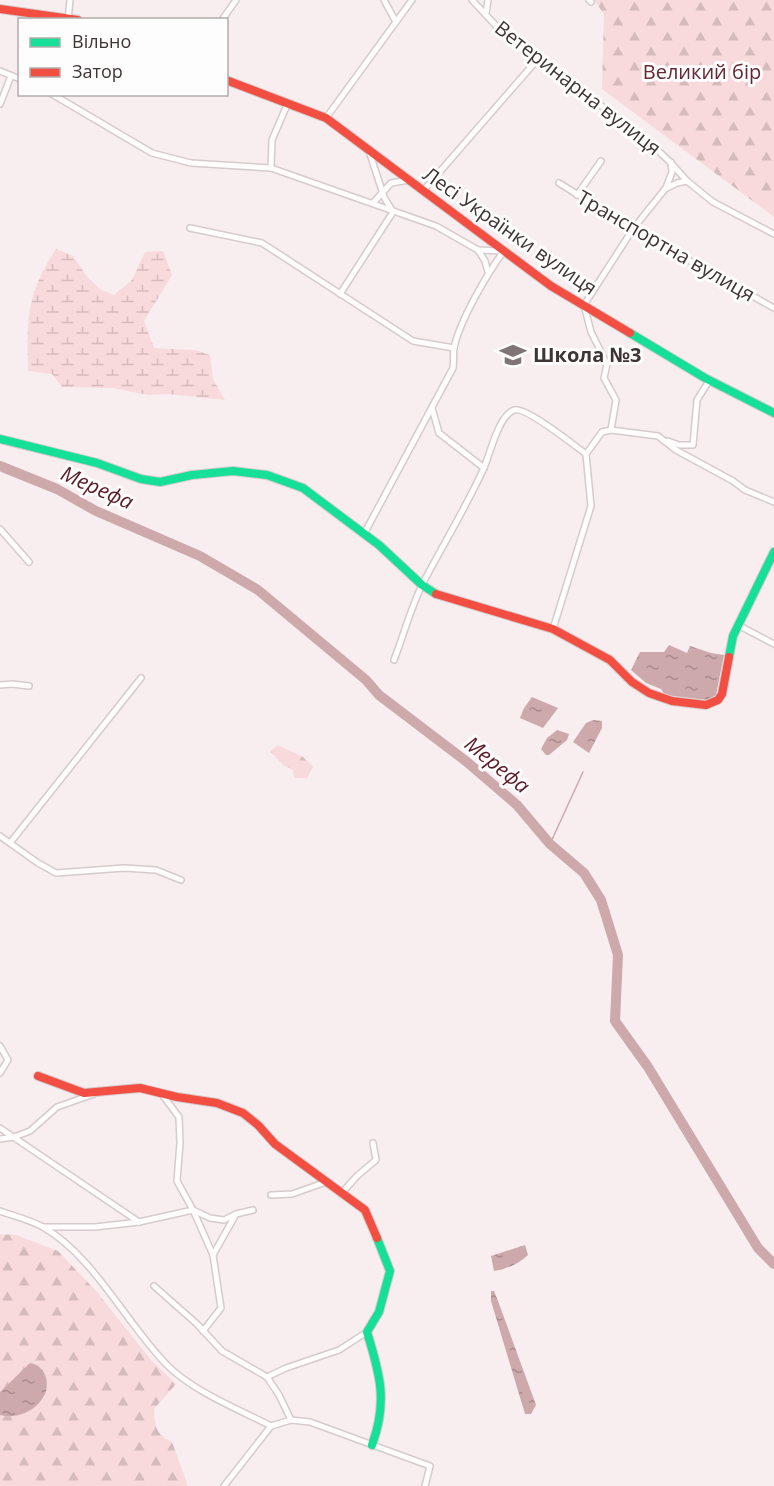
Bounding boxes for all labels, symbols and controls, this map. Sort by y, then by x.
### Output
street label: Ветеринарна вулиця [490,14,667,161]
legend [18,18,228,96]
text: Вільно [72,29,131,53]
park label: Великий бір [643,58,761,85]
text: Затор [72,59,123,83]
street label: Лесі Українки вулиця [418,160,603,301]
street label: Транспортна вулиця [572,184,760,307]
school or university icon: Школа №3 [498,340,528,370]
place label: Школа №3 [533,341,642,368]
water label: Мерефа [57,459,138,515]
water label: Мерефа [459,729,536,799]

